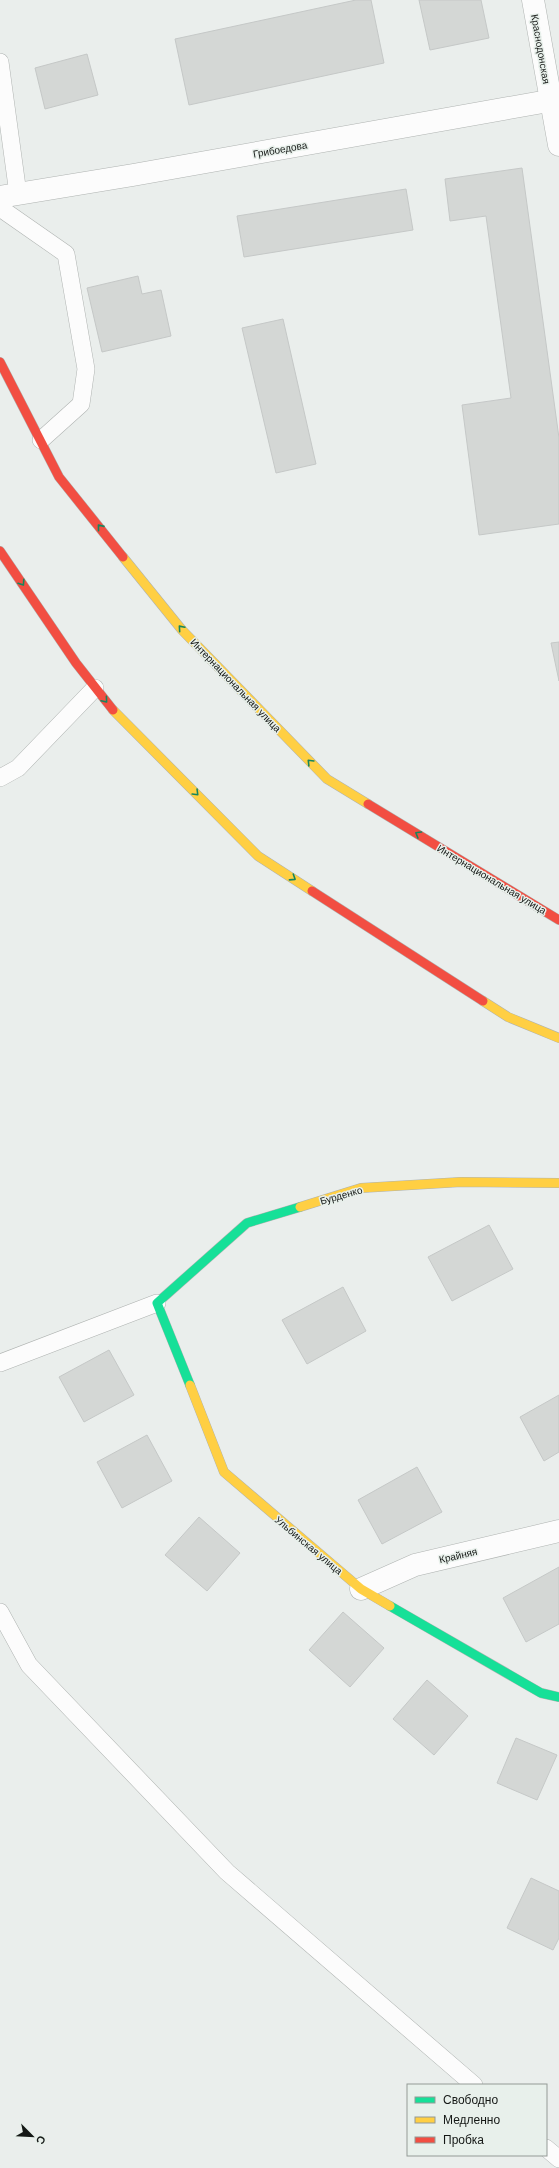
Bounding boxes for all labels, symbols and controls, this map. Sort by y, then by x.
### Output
street label: Краснодонская [529,14,552,85]
street label: Грибоедова [252,139,308,160]
one-way arrow [97,525,104,532]
one-way arrow [17,579,25,586]
one-way arrow [179,626,186,633]
street label: Интернациональная улица [188,637,283,734]
one-way arrow [100,696,107,703]
one-way arrow [308,759,315,767]
one-way arrow [191,788,199,796]
one-way arrow [415,832,422,839]
street label: Интернациональная улица [435,842,549,917]
one-way arrow [289,874,296,881]
street label: Бурденко [319,1184,364,1207]
street label: Ульбинская улица [273,1514,345,1577]
street label: Крайняя [438,1546,478,1565]
legend [407,2084,547,2156]
text: Свободно [443,2093,498,2107]
text: Медленно [443,2113,500,2127]
north arrow [12,2116,52,2156]
text: Пробка [443,2133,484,2147]
text: С [34,2134,48,2146]

